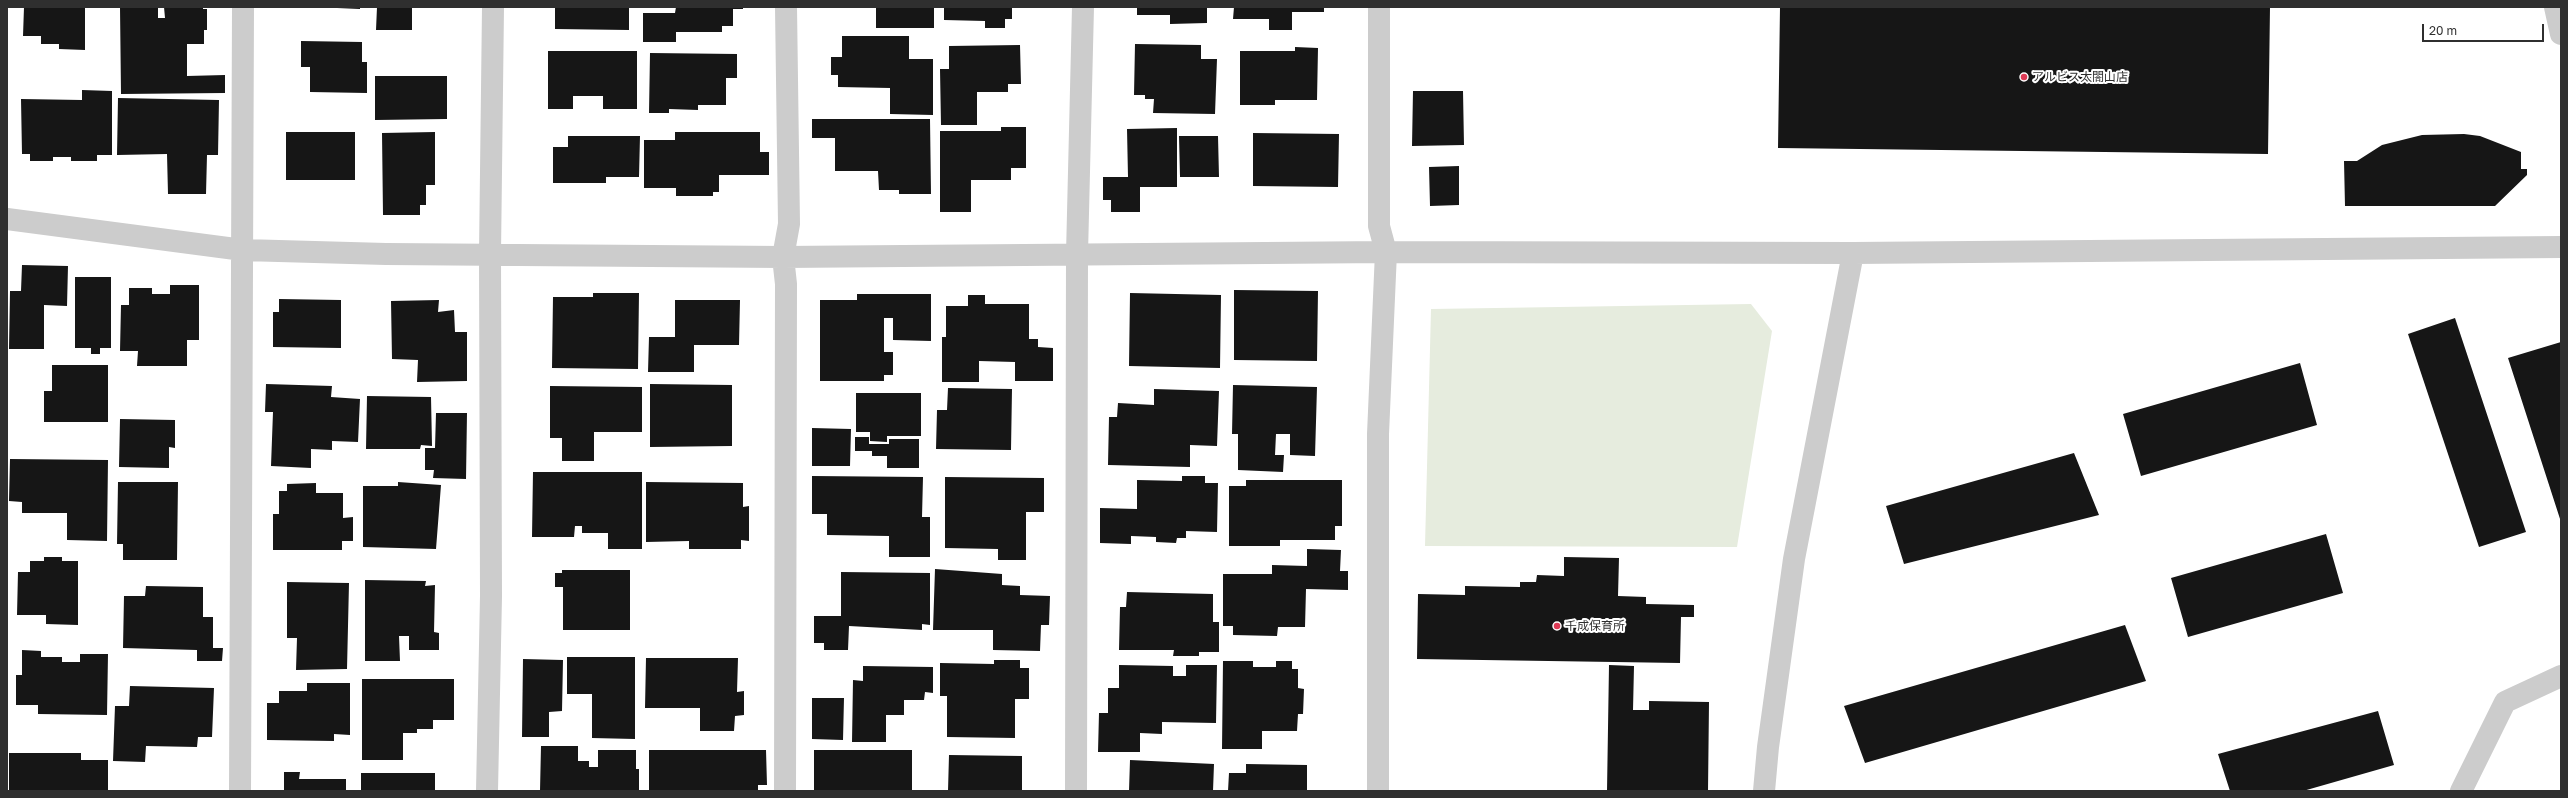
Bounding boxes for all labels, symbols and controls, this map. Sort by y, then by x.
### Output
scale bar [2424,16,2546,42]
text: 20 m [2429,23,2457,38]
place label: アルビス太閤山店 [2032,70,2128,84]
marker: アルビス太閤山店 [2019,72,2029,82]
place label: 千成保育所 [1565,619,1625,633]
marker: 千成保育所 [1552,621,1562,631]

